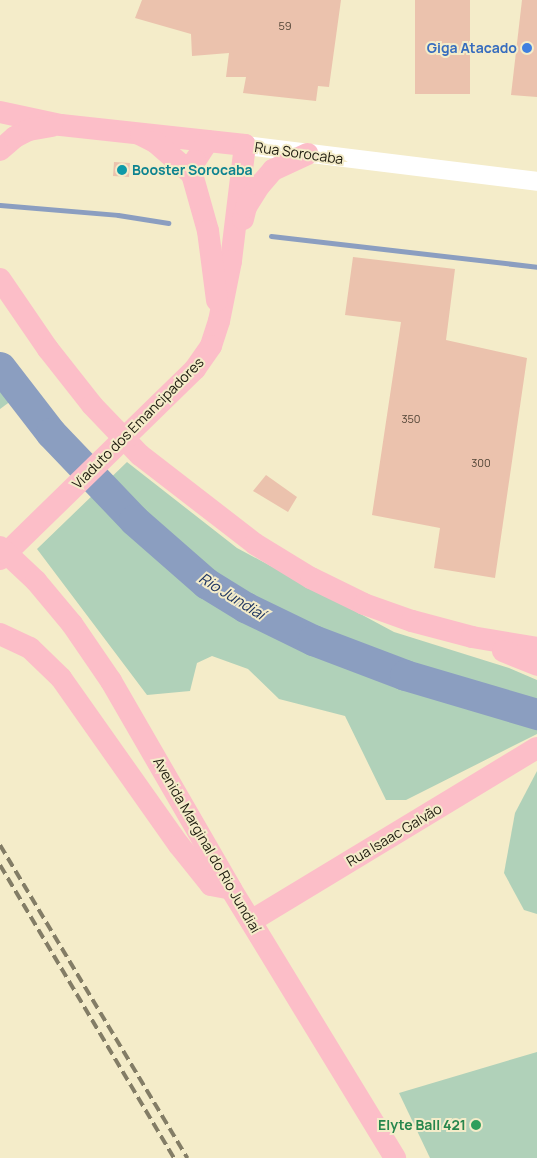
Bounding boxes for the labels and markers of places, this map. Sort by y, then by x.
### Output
place label: Giga Atacado [427,40,517,56]
marker: Giga Atacado [521,42,533,54]
place label: Booster Sorocaba [132,162,253,178]
marker: Booster Sorocaba [116,164,128,176]
place label: Elyte Ball 421 [378,1117,466,1133]
marker: Elyte Ball 421 [470,1119,482,1131]

